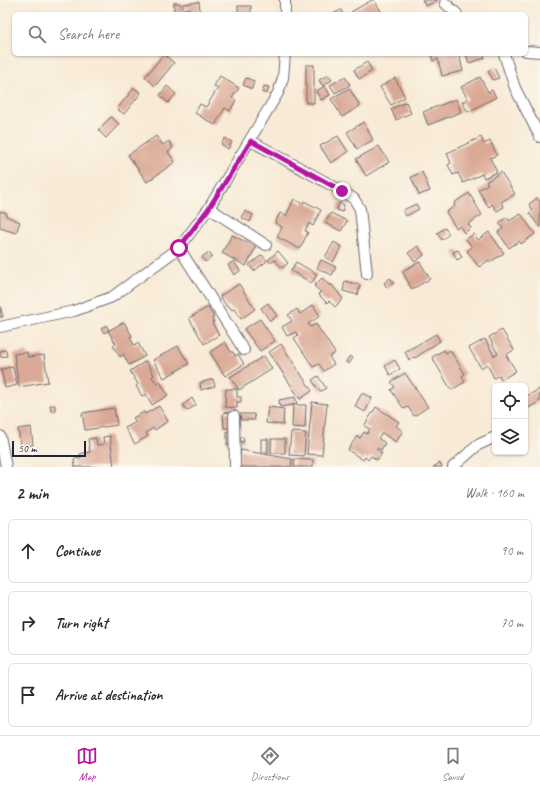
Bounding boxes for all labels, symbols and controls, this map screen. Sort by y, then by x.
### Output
search box [12,12,528,56]
icon: search [26,23,48,45]
text: Search here [58,25,119,44]
route end [333,182,351,200]
route start [170,239,188,257]
map controls [492,383,528,455]
button: locate [492,383,528,419]
button: layers [492,419,528,455]
scale bar [12,439,86,458]
text: 50 m [18,441,37,455]
text: 2 min [16,483,49,504]
text: Walk · 160 m [465,485,524,501]
icon: ahead [17,540,39,562]
text: Continue [55,542,100,561]
text: 90 m [501,543,523,559]
icon: right [17,612,39,634]
text: Turn right [55,614,108,633]
text: 70 m [501,615,523,631]
icon: arrive [17,684,39,706]
text: Arrive at destination [55,686,162,705]
tab: Map [76,745,98,783]
tab: Directions [251,745,289,783]
tab: Saved [442,745,464,783]

